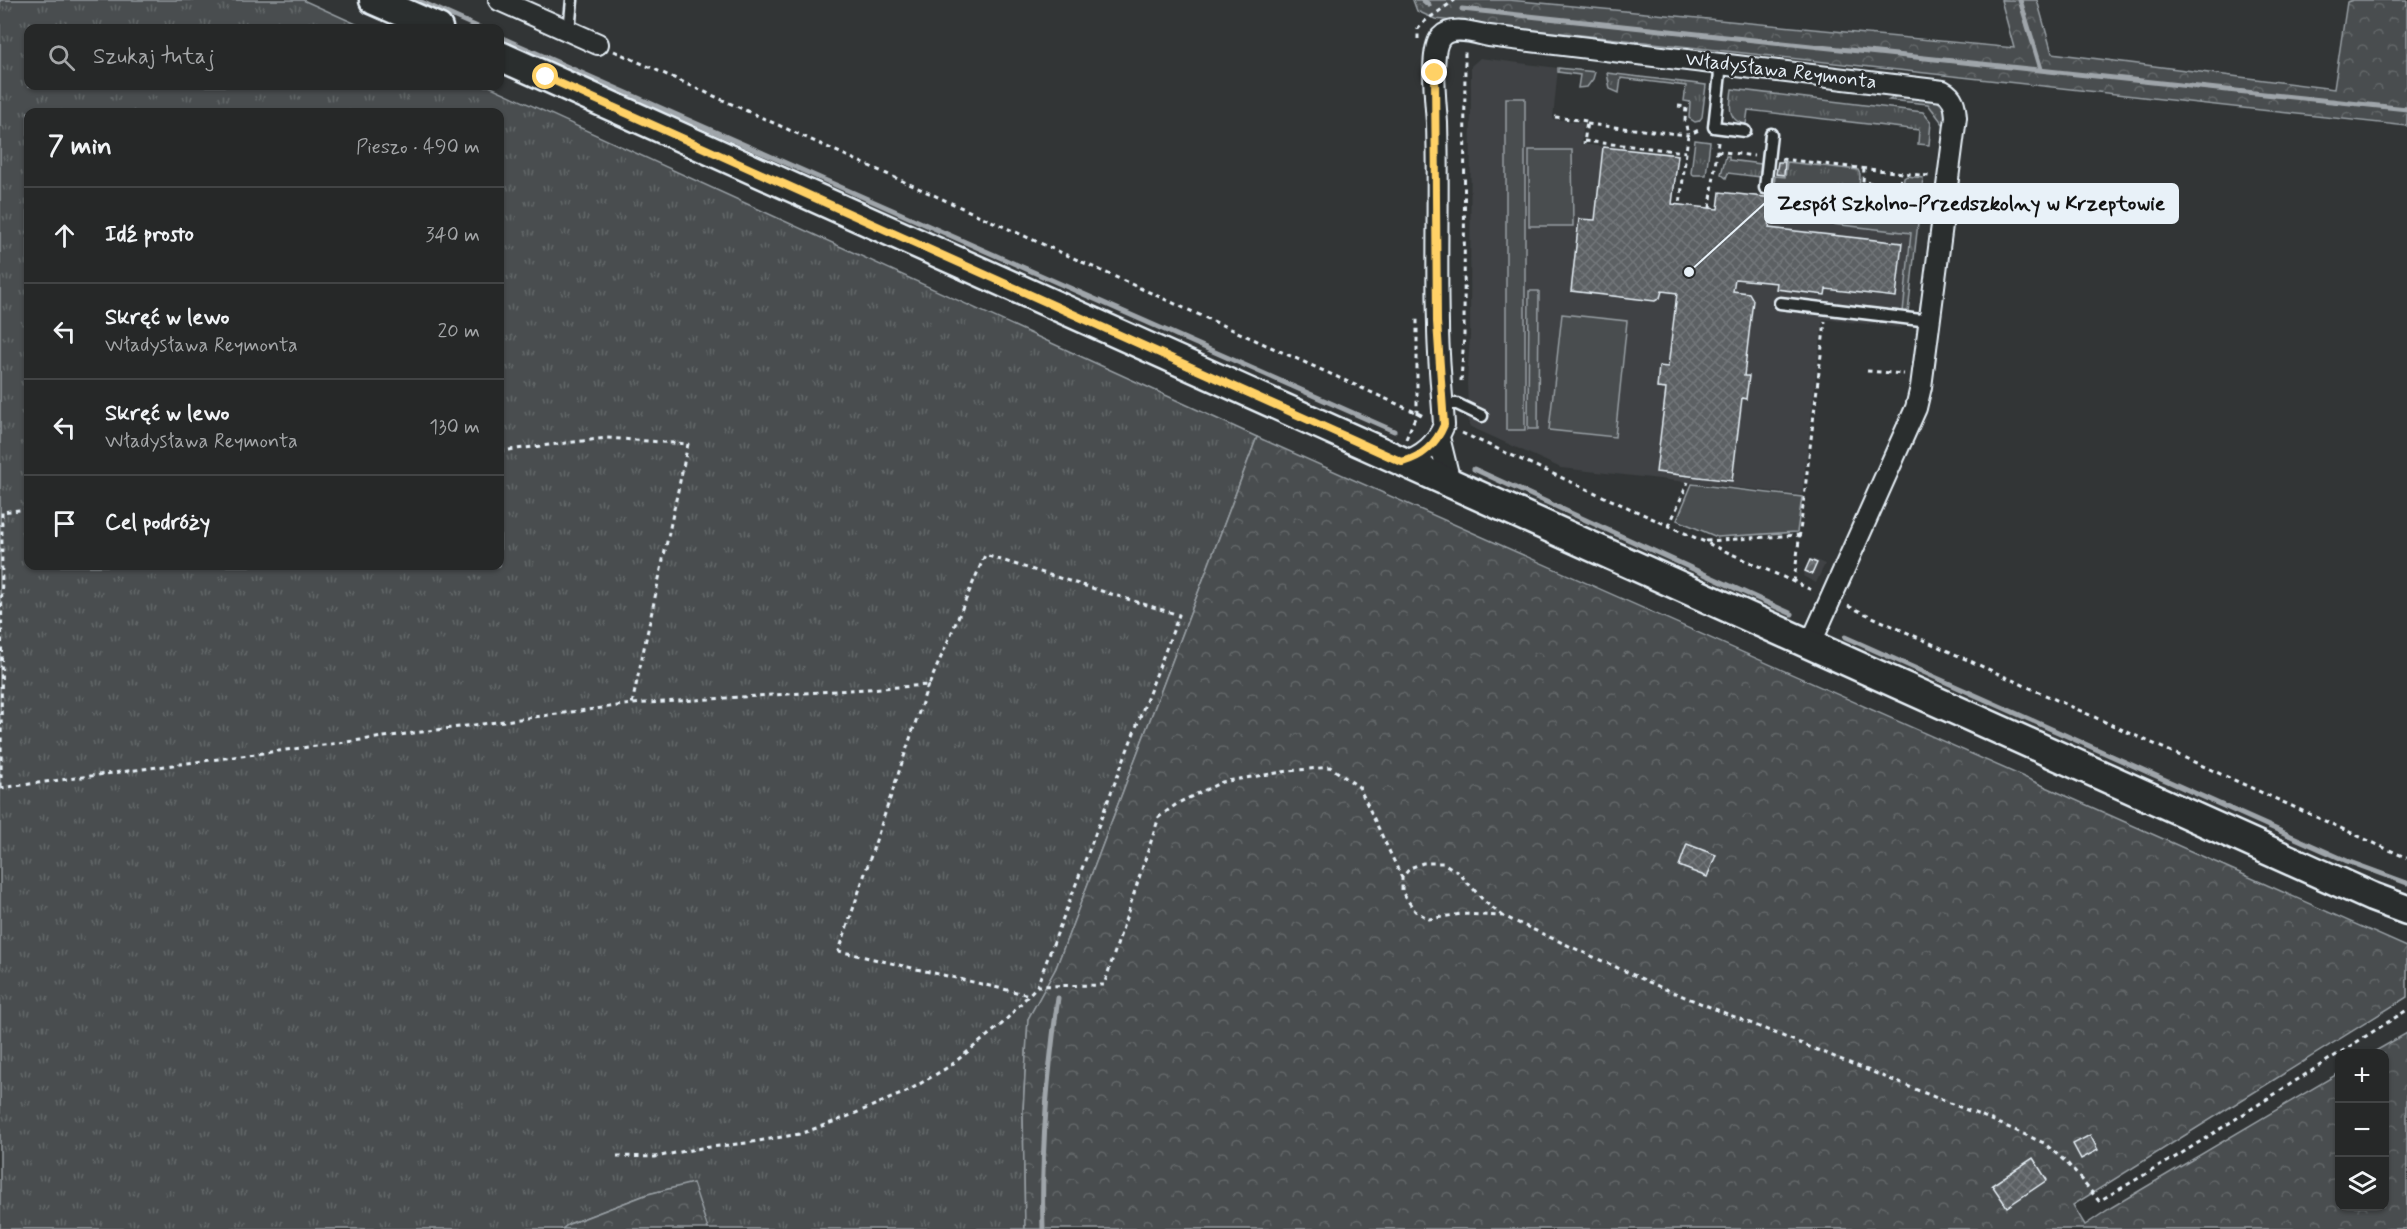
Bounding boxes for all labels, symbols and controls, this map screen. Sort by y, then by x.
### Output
search box [24,24,504,90]
icon: search [45,41,78,74]
text: Szukaj tutaj [93,43,215,71]
street label: Władysława Reymonta [1684,46,1878,96]
route end [1421,59,1447,85]
route start [532,63,558,89]
text: 7 min [48,130,112,164]
text: Pieszo · 490 m [356,134,480,161]
callout: Zespół Szkolno-Przedszkolny w Krzeptowie [1765,184,2178,223]
text: Zespół Szkolno-Przedszkolny w Krzeptowie [1777,190,2166,218]
icon: ahead [48,219,81,252]
text: Idź prosto [105,221,194,249]
text: 340 m [425,222,480,249]
text: Skręć w lewo [105,304,230,332]
icon: left [48,315,81,348]
text: 20 m [437,318,480,345]
text: Władysława Reymonta [105,332,298,359]
text: Skręć w lewo [105,400,230,428]
icon: left [48,411,81,444]
text: 130 m [429,414,480,441]
text: Władysława Reymonta [105,428,298,455]
icon: arrive [48,507,81,540]
text: Cel podróży [105,509,210,537]
map controls [2335,1049,2389,1211]
button: + [2335,1049,2389,1103]
button: − [2335,1103,2389,1157]
button: layers [2335,1157,2389,1211]

